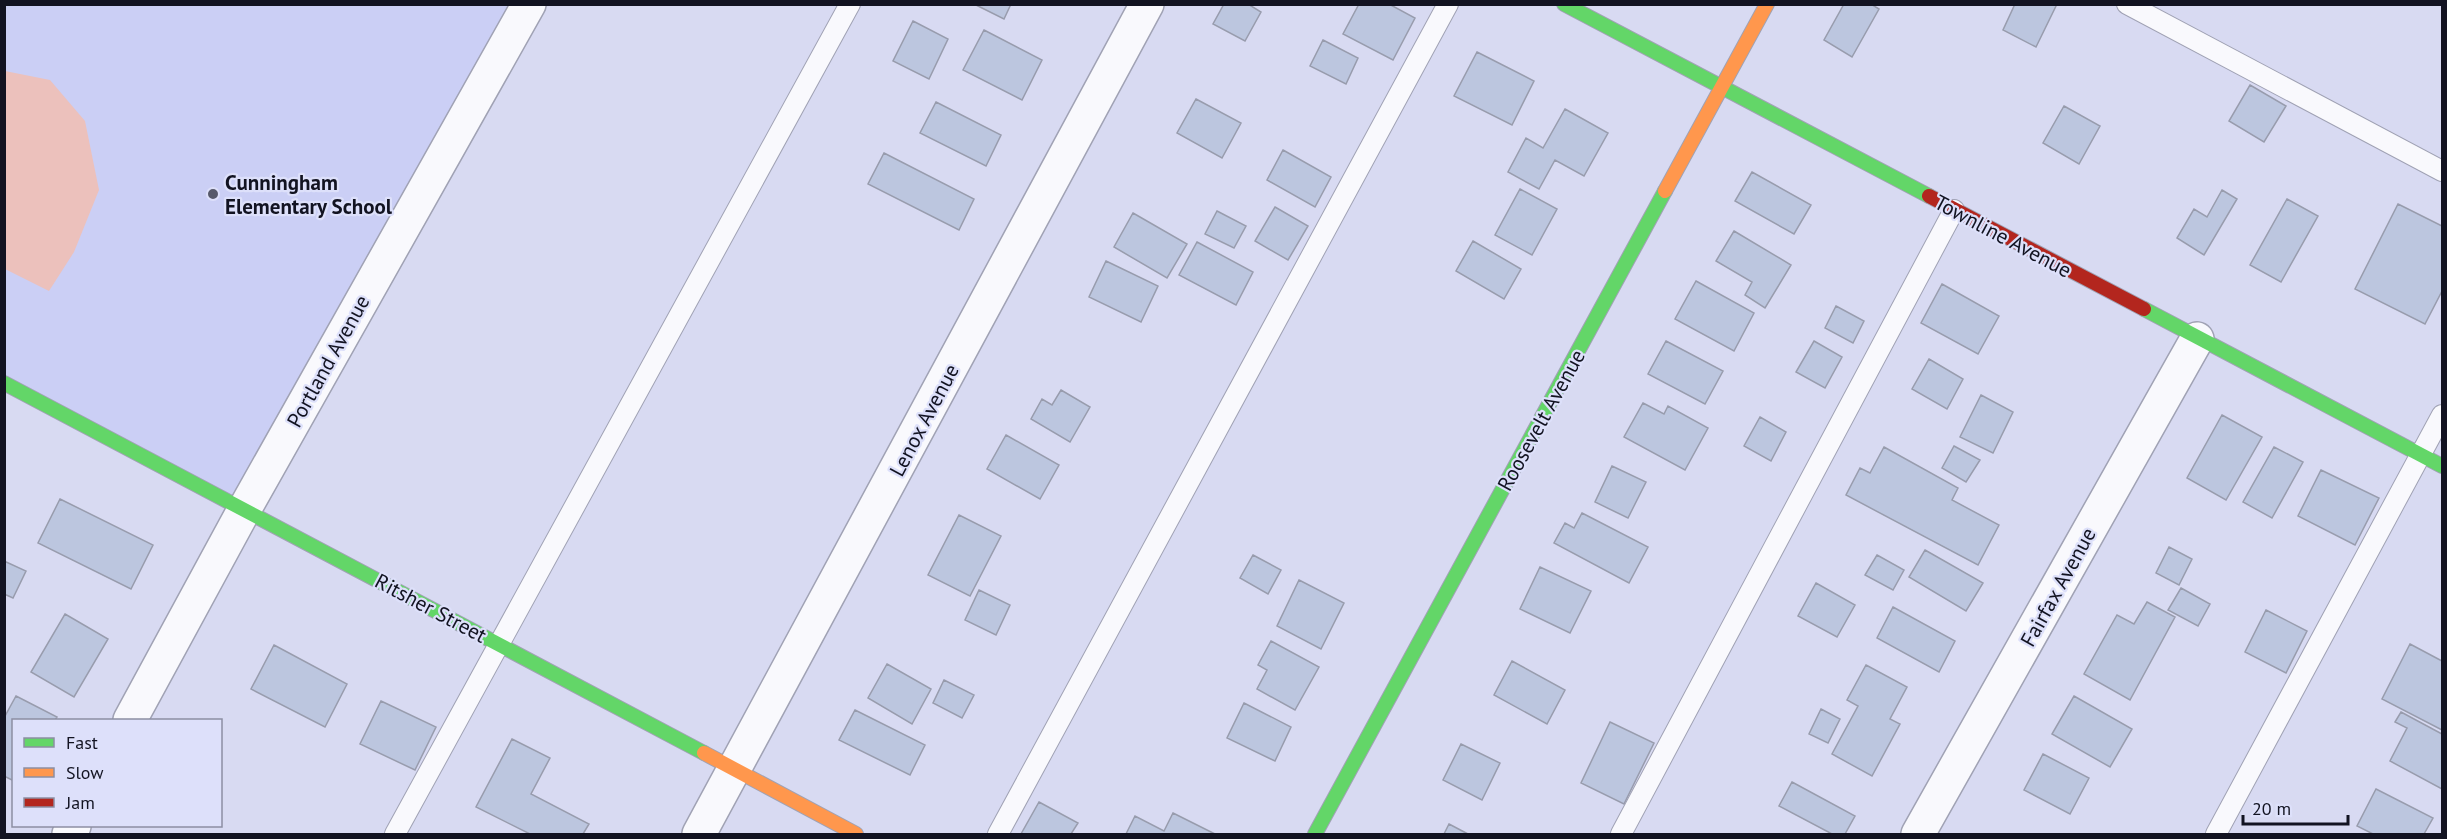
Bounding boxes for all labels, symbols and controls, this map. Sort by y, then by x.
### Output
place label: Cunningham Elementary School [225,169,393,220]
marker: Cunningham Elementary School [206,187,220,201]
street label: Townline Avenue [1930,189,2076,283]
street label: Portland Avenue [281,290,375,432]
street label: Roosevelt Avenue [1491,345,1591,495]
street label: Lenox Avenue [883,359,965,481]
street label: Fairfax Avenue [2014,523,2102,651]
street label: Ritsher Street [371,567,491,649]
legend [12,719,222,827]
text: Fast [66,731,98,754]
text: Slow [66,761,104,784]
scale bar [2243,788,2348,826]
text: Jam [65,791,95,814]
text: 20 m [2252,797,2291,820]

